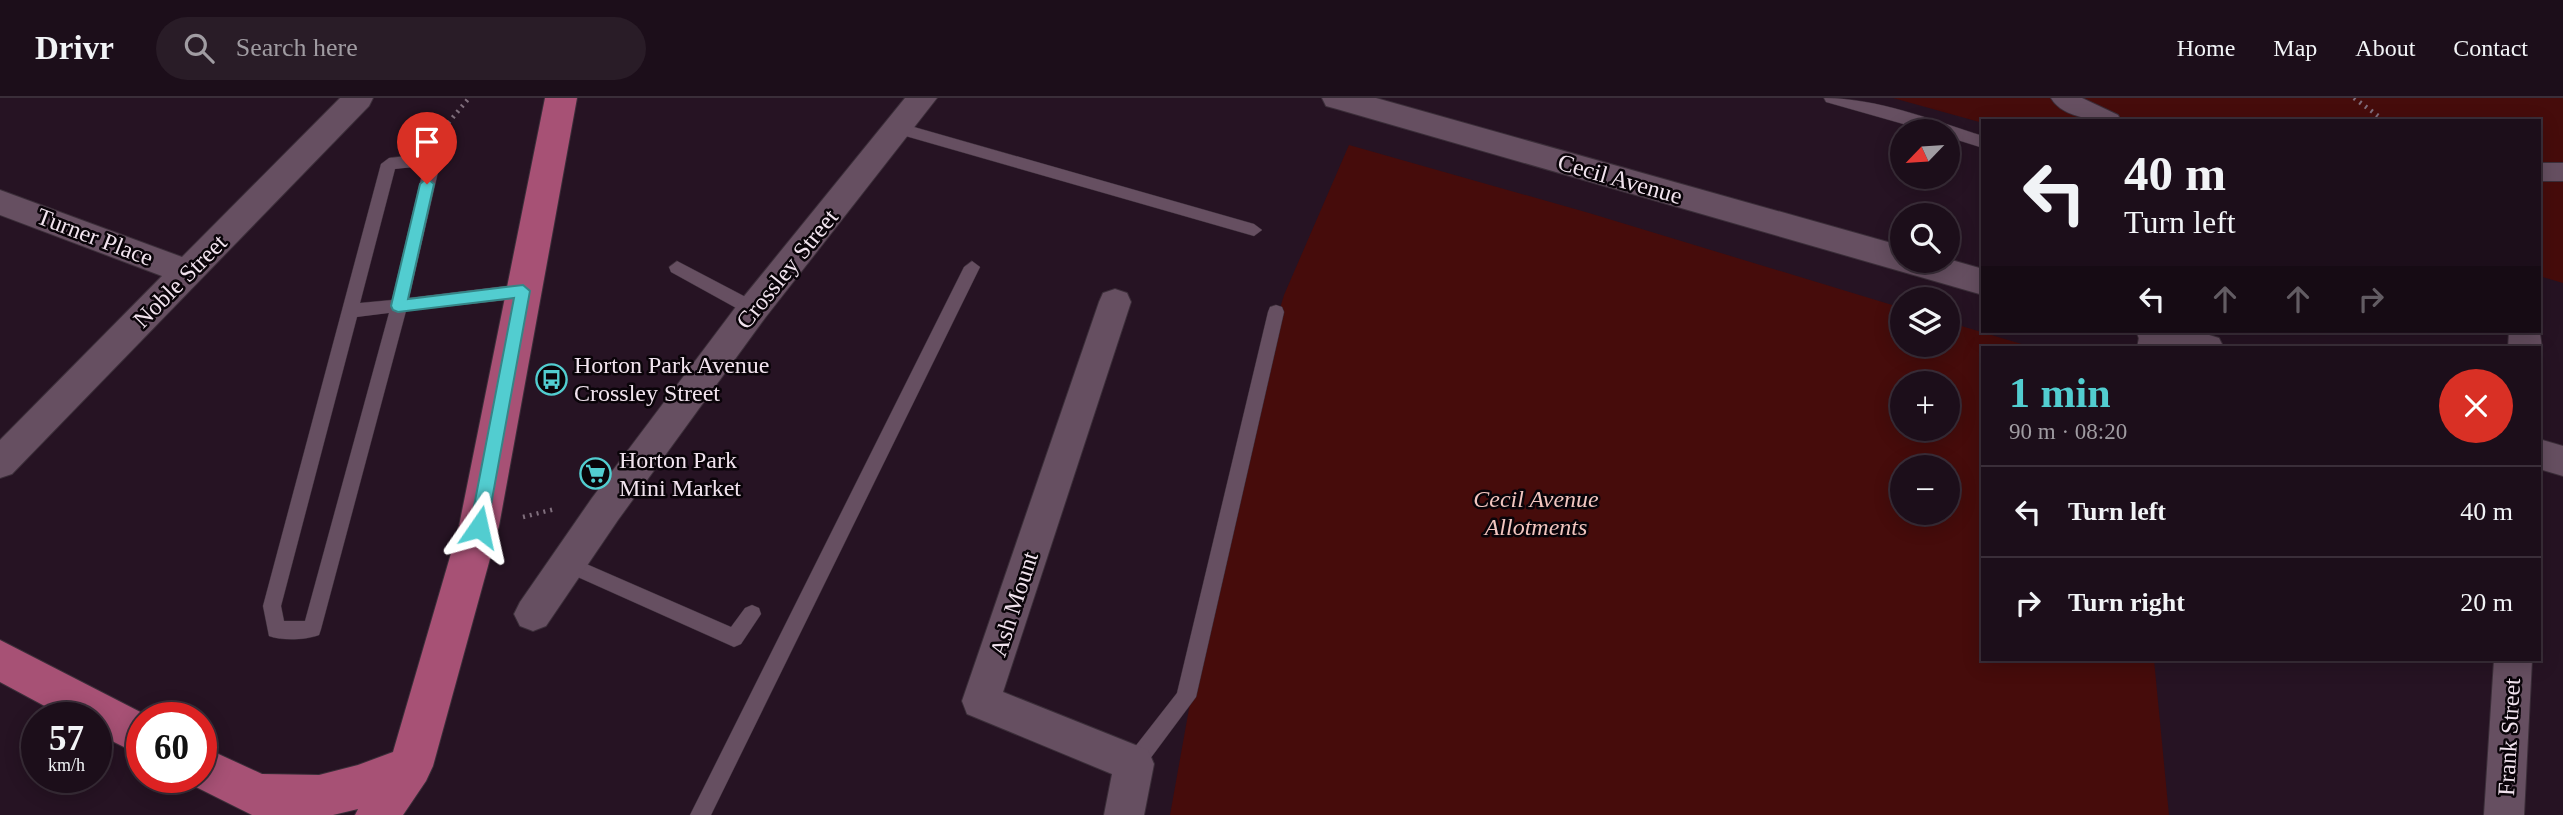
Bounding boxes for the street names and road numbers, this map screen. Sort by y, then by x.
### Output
street label: Cecil Avenue [1555,149,1685,209]
street label: Turner Place [33,203,157,271]
street label: Crossley Street [731,204,843,334]
street label: Noble Street [128,229,232,333]
street label: Ash Mount [985,548,1043,660]
street label: Frank Street [2493,677,2525,797]

